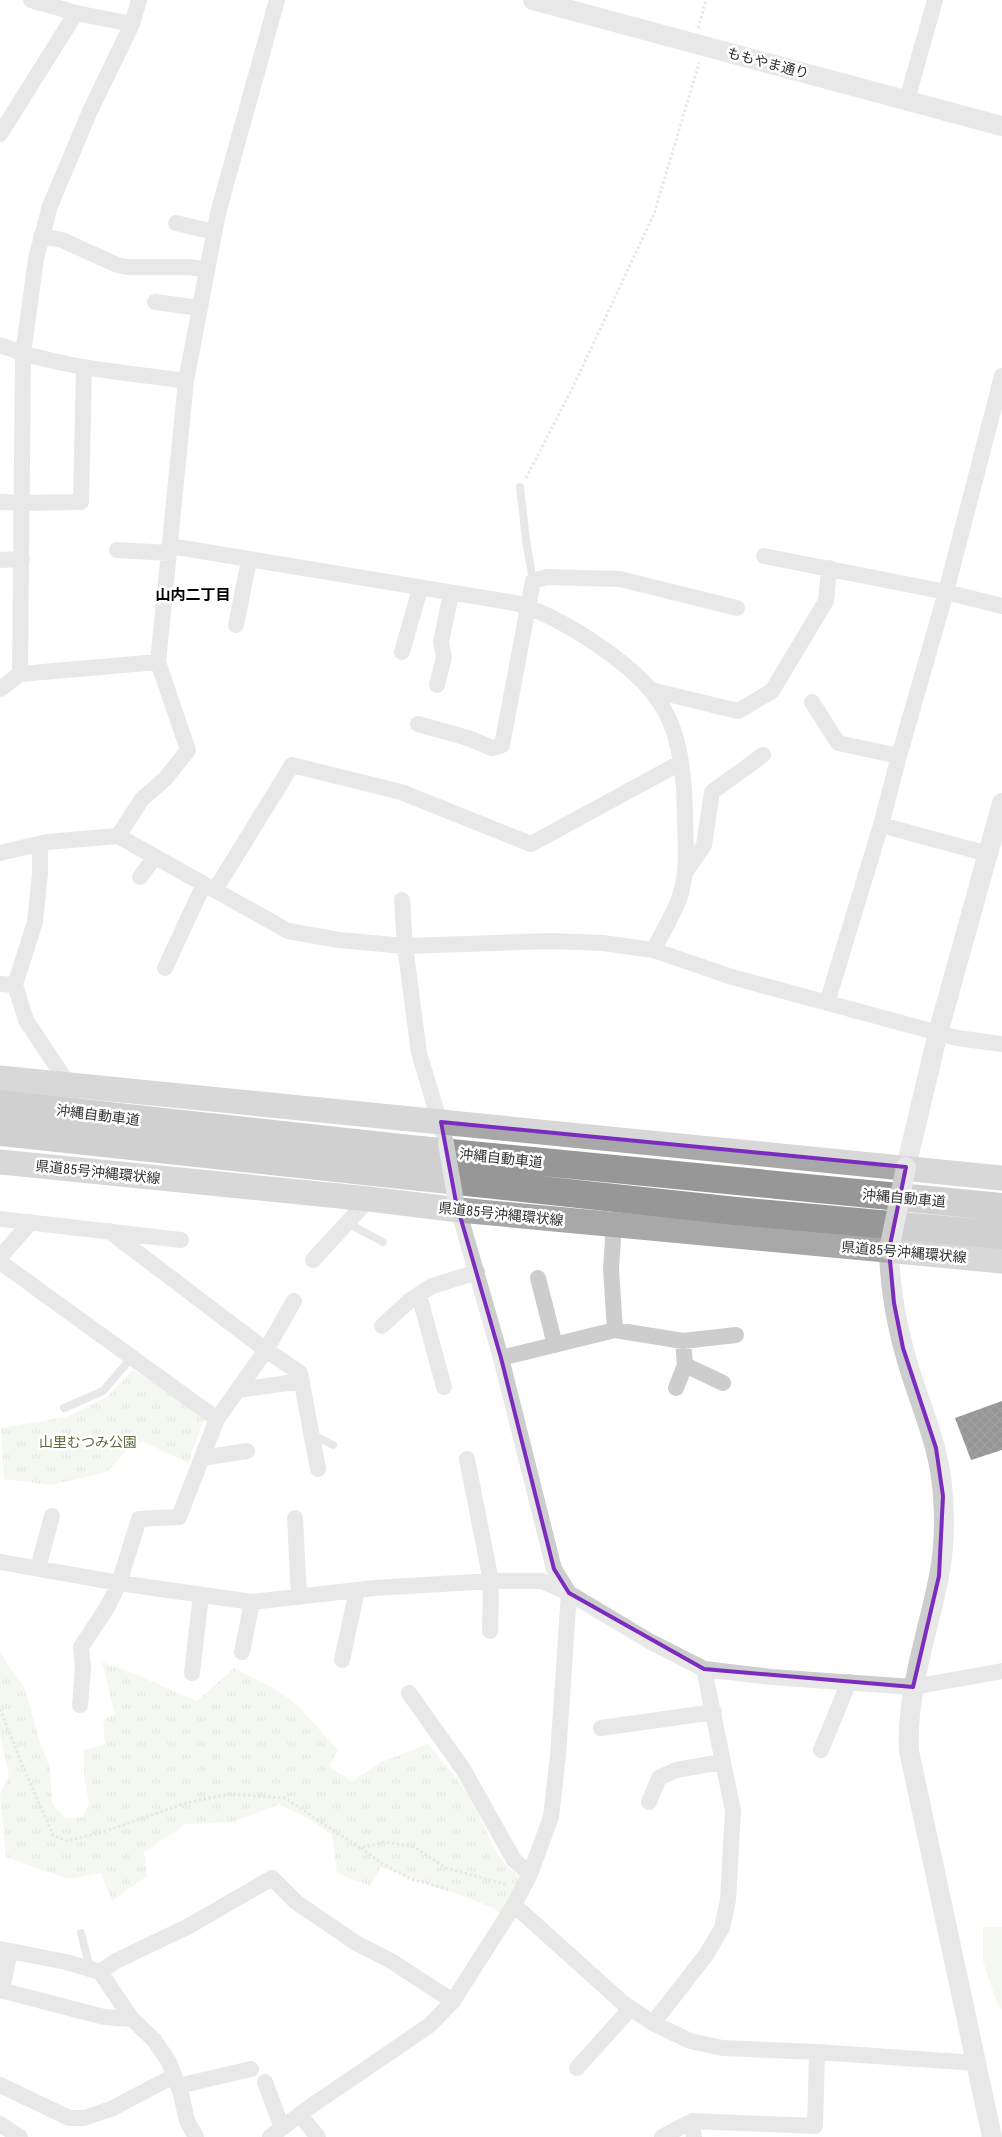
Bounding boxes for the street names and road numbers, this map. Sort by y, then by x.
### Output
street label: ももやま通り [725,44,811,82]
street label: 沖縄自動車道 [55,1102,141,1128]
street label: 沖縄自動車道 [458,1146,544,1170]
street label: 県道85号沖縄環状線 [35,1157,161,1187]
street label: 沖縄自動車道 [861,1186,947,1210]
street label: 県道85号沖縄環状線 [438,1199,564,1229]
street label: 県道85号沖縄環状線 [841,1239,967,1265]

